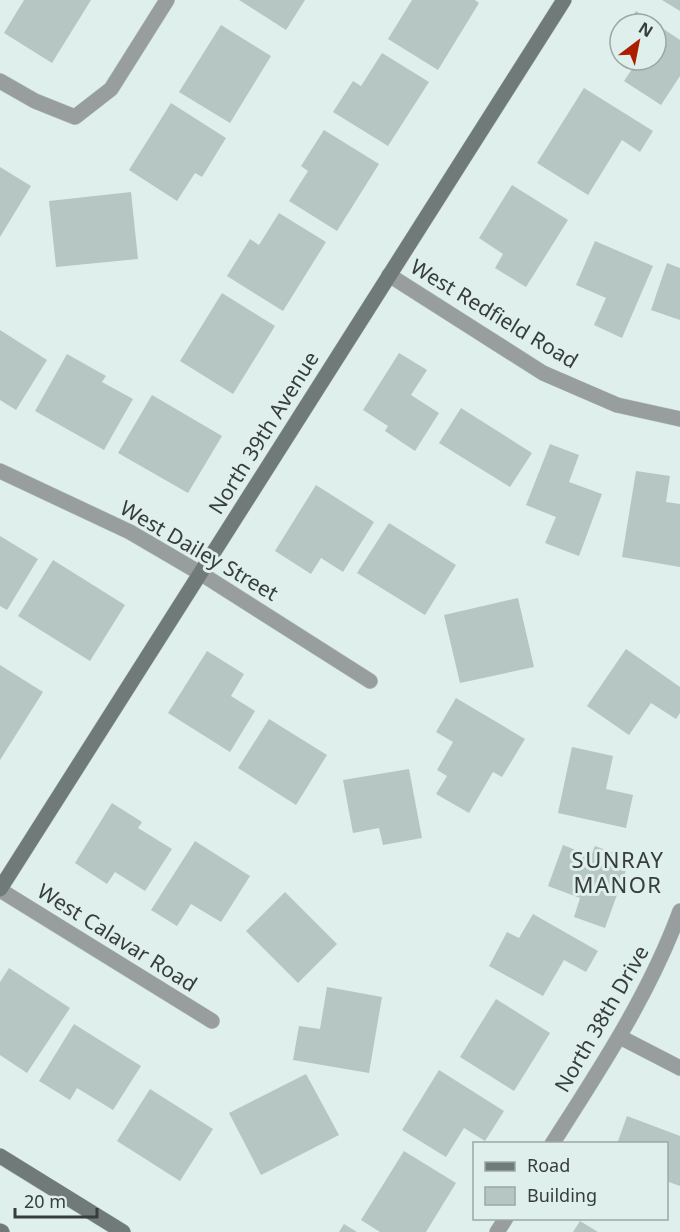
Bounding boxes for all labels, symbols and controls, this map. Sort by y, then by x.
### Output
north arrow [608,12,668,72]
text: N [635,17,657,42]
street label: West Redfield Road [406,252,583,374]
street label: North 39th Avenue [202,346,325,519]
street label: West Dailey Street [115,493,284,607]
district label: SUNRAY MANOR [572,844,664,899]
street label: West Calavar Road [32,877,203,998]
street label: North 38th Drive [548,940,655,1097]
legend [473,1142,668,1220]
text: Road [527,1153,570,1177]
scale bar [15,1181,98,1219]
text: Building [527,1183,597,1207]
text: 20 m [24,1189,66,1213]

